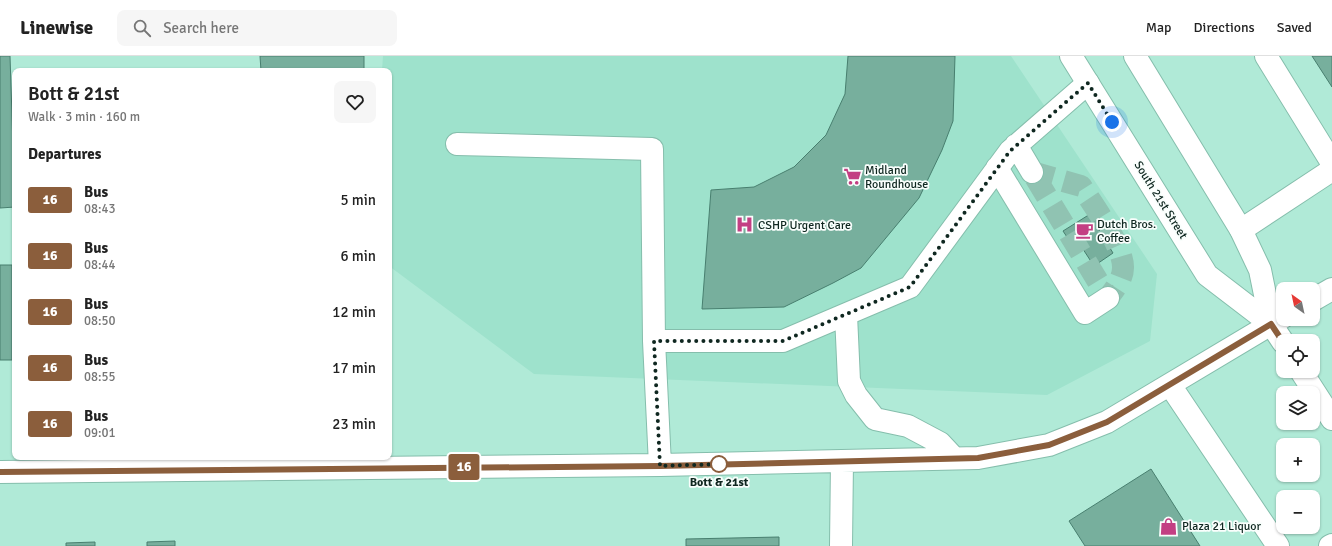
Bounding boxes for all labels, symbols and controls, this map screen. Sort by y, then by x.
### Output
search box [117,10,397,46]
text: Linewise [20,16,93,40]
icon: search [131,17,153,39]
text: Search here [163,19,239,37]
text: Map [1146,19,1172,36]
text: Directions [1194,19,1255,36]
text: Saved [1277,19,1312,36]
button: heart [334,81,376,123]
text: Bott & 21st [28,82,120,106]
text: Walk · 3 min · 160 m [28,109,140,125]
your location [1102,112,1122,132]
text: Departures [28,145,101,163]
street label: South 21st Street [1131,158,1191,242]
place label: Midland Roundhouse [865,163,928,192]
supermarket icon: Midland Roundhouse [842,167,862,187]
text: Bus [84,183,108,201]
text: 16 [42,191,58,208]
text: 5 min [340,191,376,209]
text: 08:43 [84,201,116,217]
hospital icon: CSHP Urgent Care [735,215,755,235]
place label: Dutch Bros. Coffee [1097,217,1156,246]
place label: CSHP Urgent Care [758,218,851,233]
cafe icon: Dutch Bros. Coffee [1074,221,1094,241]
text: Bus [84,239,108,257]
text: 16 [42,247,58,264]
text: 6 min [340,247,376,265]
text: 08:44 [84,257,116,273]
north arrow [1276,282,1320,326]
map controls [1276,282,1320,534]
text: Bus [84,295,108,313]
text: 16 [42,303,58,320]
text: 12 min [332,303,376,321]
text: 08:50 [84,313,116,329]
button: locate [1276,334,1320,378]
text: Bus [84,351,108,369]
text: 16 [42,359,58,376]
text: 17 min [332,359,376,377]
text: 08:55 [84,369,116,385]
button: layers [1276,386,1320,430]
text: Bus [84,407,108,425]
text: 16 [42,415,58,432]
text: 23 min [332,415,376,433]
text: 09:01 [84,425,116,441]
button: + [1276,438,1320,482]
line badge: 16 [446,454,482,480]
marker: Bott & 21st [710,455,728,473]
text: 16 [456,458,472,475]
place label: Bott & 21st [690,475,749,490]
button: − [1276,490,1320,534]
shop icon: Plaza 21 Liquor [1159,516,1179,536]
place label: Plaza 21 Liquor [1182,519,1262,534]

